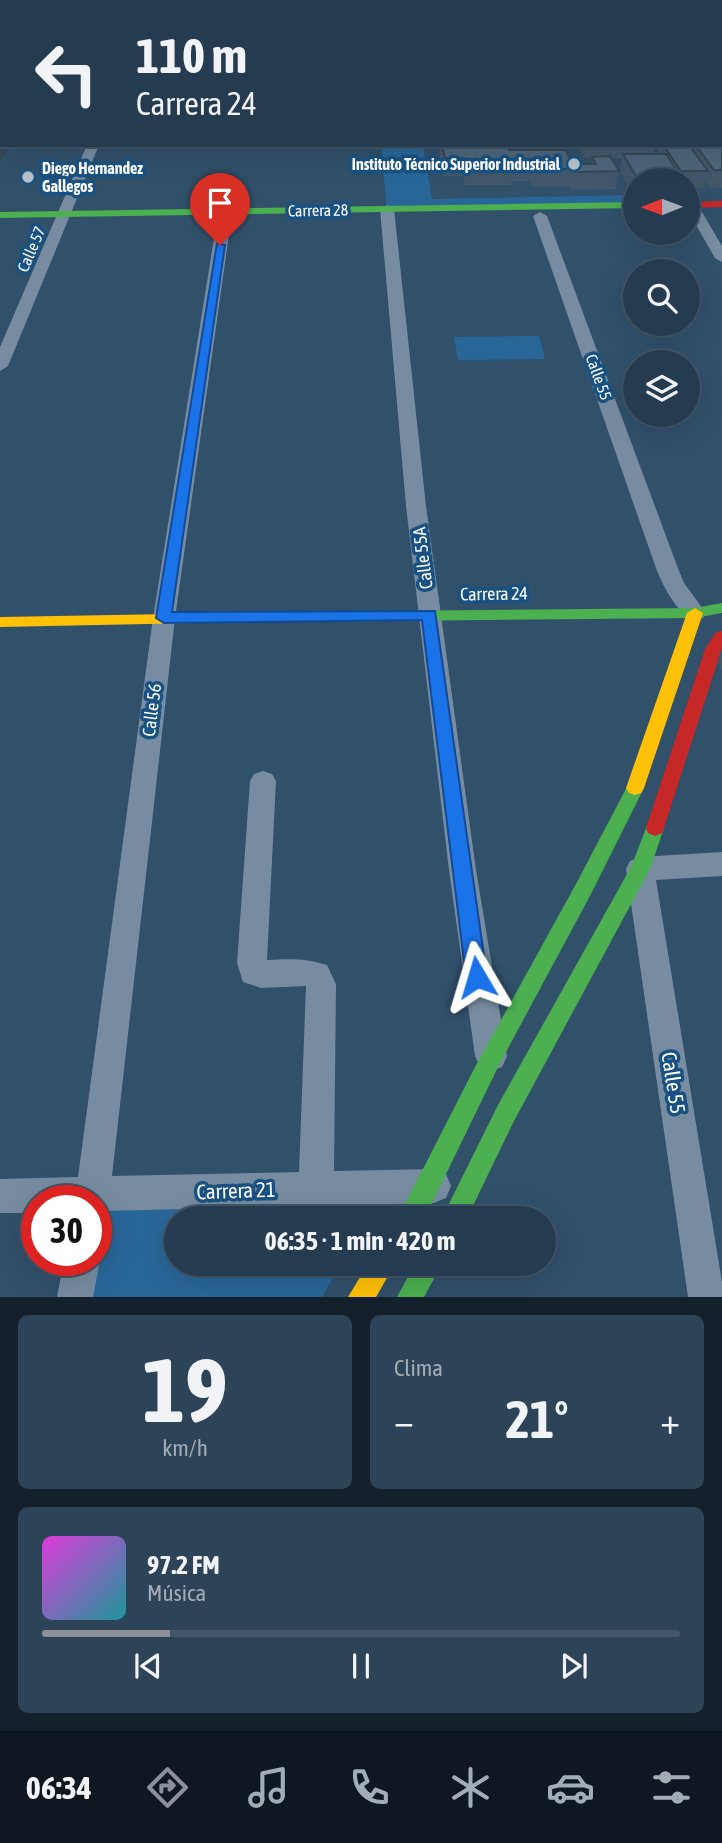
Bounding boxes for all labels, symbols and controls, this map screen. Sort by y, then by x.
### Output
text: 110 m [136,27,247,83]
icon: left [21,28,112,119]
text: Carrera 24 [136,85,257,122]
place label: Instituto Técnico Superior Industrial [352,155,561,173]
marker: Instituto Técnico Superior Industrial [566,156,582,172]
place label: Diego Hernandez Gallegos [42,159,143,195]
north arrow [623,168,700,245]
map controls [623,168,700,427]
marker: Diego Hernandez Gallegos [20,169,36,185]
pin [190,173,250,245]
icon: arrive [201,184,239,222]
street label: Carrera 28 [288,200,348,220]
street label: Calle 57 [13,224,49,274]
button: search [623,259,700,336]
button: layers [623,350,700,427]
street label: Calle 55 [582,352,616,402]
street label: Calle 55A [408,526,437,590]
street label: Carrera 24 [460,582,528,605]
street label: Calle 56 [138,682,165,738]
position arrow [440,940,514,1014]
street label: Calle 55 [657,1050,691,1115]
street label: Carrera 21 [196,1177,276,1203]
speed limit sign: 30 [21,1185,112,1276]
text: 06:35 · 1 min · 420 m [265,1226,455,1256]
text: 19 [142,1337,228,1441]
text: Clima [394,1355,443,1381]
text: 21° [505,1389,569,1449]
text: − [394,1399,414,1442]
text: + [660,1399,680,1442]
text: km/h [162,1435,208,1461]
text: 97.2 FM [147,1550,220,1580]
text: Música [147,1580,206,1606]
icon: previous [129,1647,167,1685]
icon: pause [342,1647,380,1685]
icon: next [555,1647,593,1685]
icon: directions [143,1763,192,1812]
icon: music [244,1763,293,1812]
icon: phone [345,1763,394,1812]
icon: climate [446,1763,495,1812]
icon: car [546,1763,595,1812]
icon: filters [647,1763,696,1812]
text: 06:34 [26,1769,92,1806]

